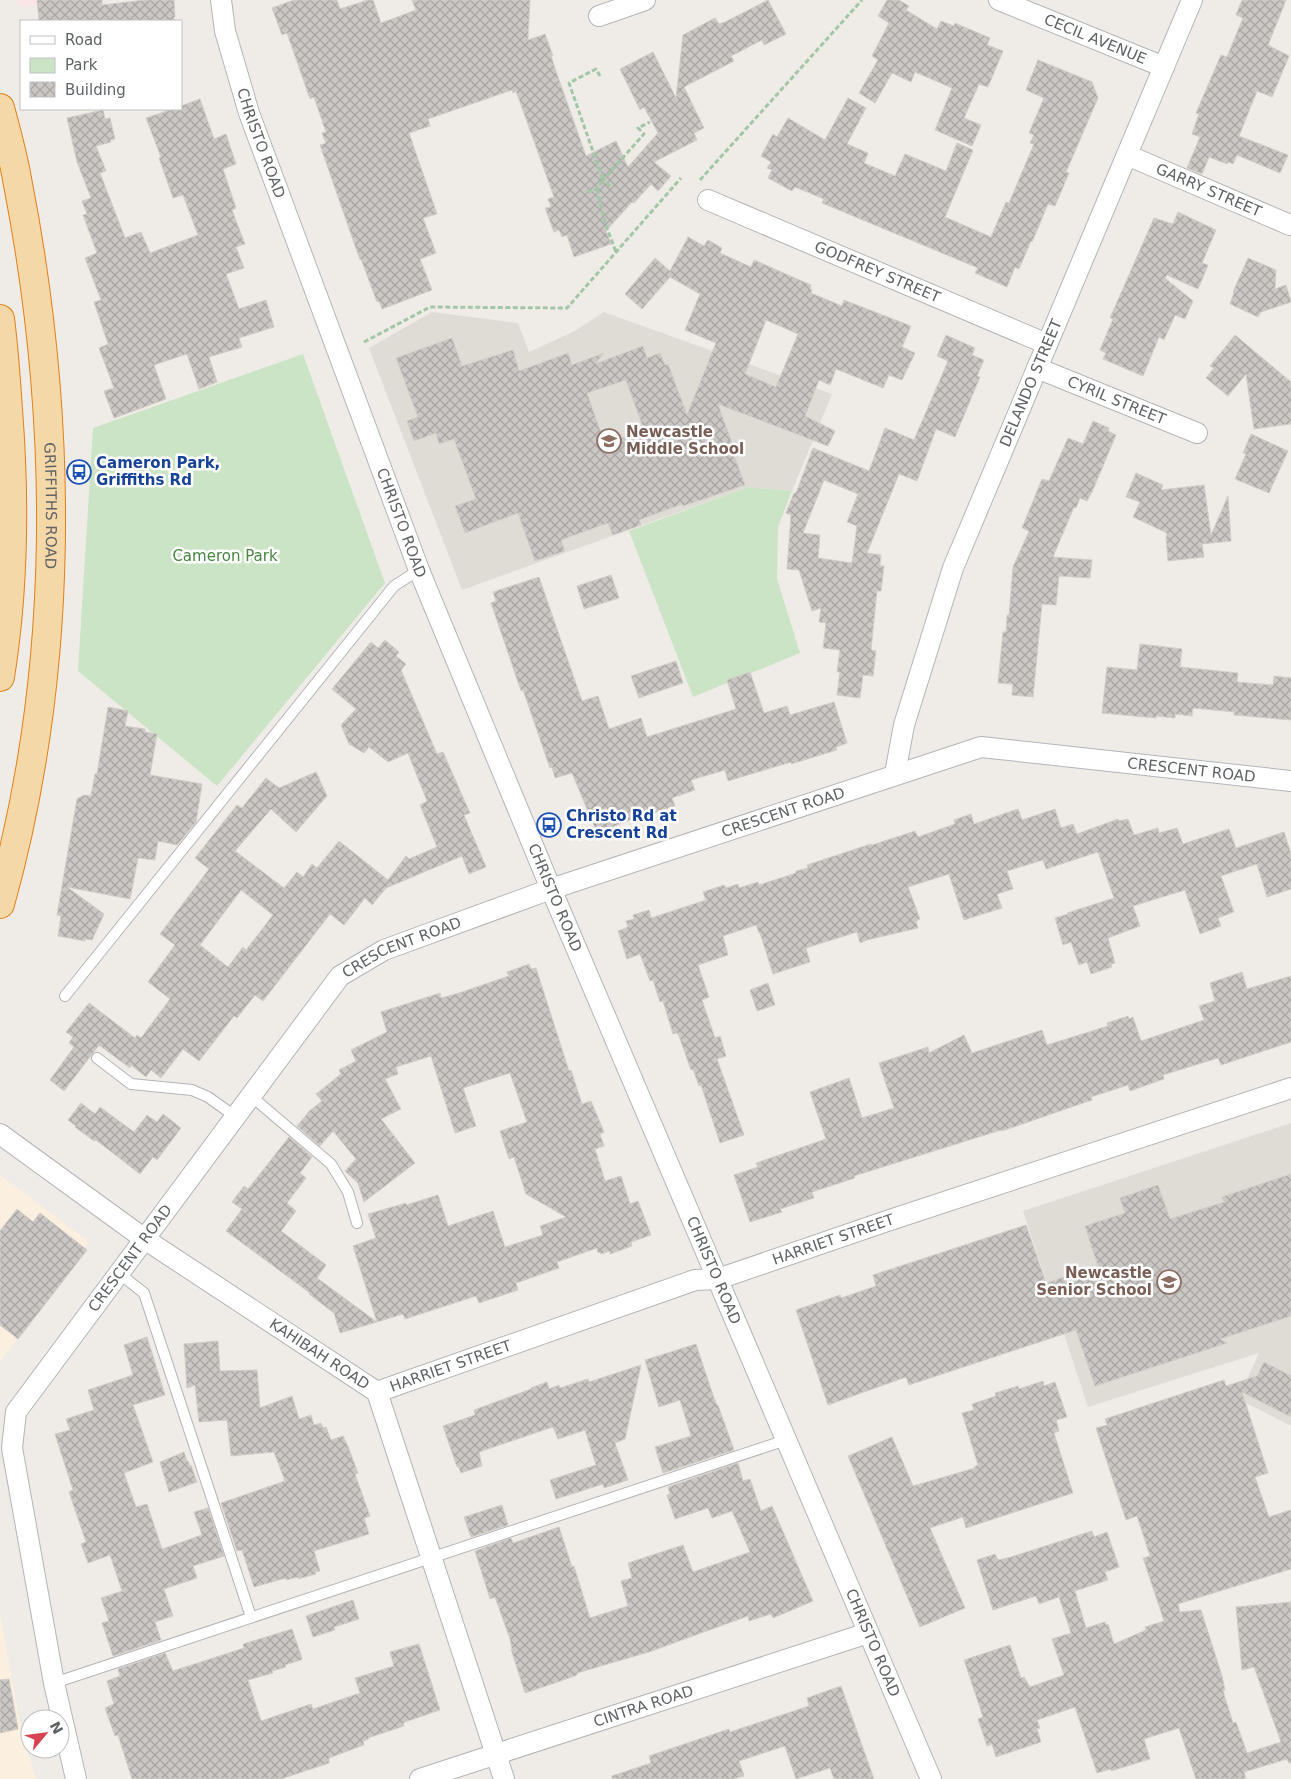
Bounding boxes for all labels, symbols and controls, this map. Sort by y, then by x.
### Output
street label: CECIL AVENUE [1042,10,1149,68]
legend [20,20,182,110]
text: Road [65,31,103,49]
text: Park [65,56,98,74]
text: Building [65,81,126,99]
street label: CHRISTO ROAD [233,86,289,201]
street label: GARRY STREET [1153,160,1265,221]
street label: GODFREY STREET [812,237,944,307]
street label: DELANDO STREET [996,316,1066,449]
street label: CYRIL STREET [1065,372,1169,429]
place label: Newcastle Middle School [626,423,744,458]
school or university icon: Newcastle Middle School [596,428,622,454]
street label: GRIFFITHS ROAD [40,442,60,569]
place label: Cameron Park, Griffiths Rd [96,454,220,489]
bus stop icon: Cameron Park, Griffiths Rd [66,459,92,485]
street label: CHRISTO ROAD [373,465,430,580]
park label: Cameron Park [172,547,278,565]
street label: CRESCENT ROAD [1126,754,1256,786]
street label: CRESCENT ROAD [719,784,847,841]
place label: Christo Rd at Crescent Rd [566,807,677,842]
bus stop icon: Christo Rd at Crescent Rd [536,812,562,838]
street label: CHRISTO ROAD [524,841,586,954]
street label: CRESCENT ROAD [339,914,464,982]
street label: CRESCENT ROAD [85,1201,176,1315]
street label: HARRIET STREET [770,1210,897,1269]
street label: CHRISTO ROAD [683,1213,745,1327]
place label: Newcastle Senior School [1036,1264,1152,1299]
school or university icon: Newcastle Senior School [1156,1269,1182,1295]
street label: KAHIBAH ROAD [266,1315,373,1394]
street label: HARRIET STREET [387,1336,515,1396]
street label: CHRISTO ROAD [842,1586,904,1699]
street label: CINTRA ROAD [591,1682,696,1731]
north arrow [20,1709,70,1759]
text: N [47,1719,66,1737]

